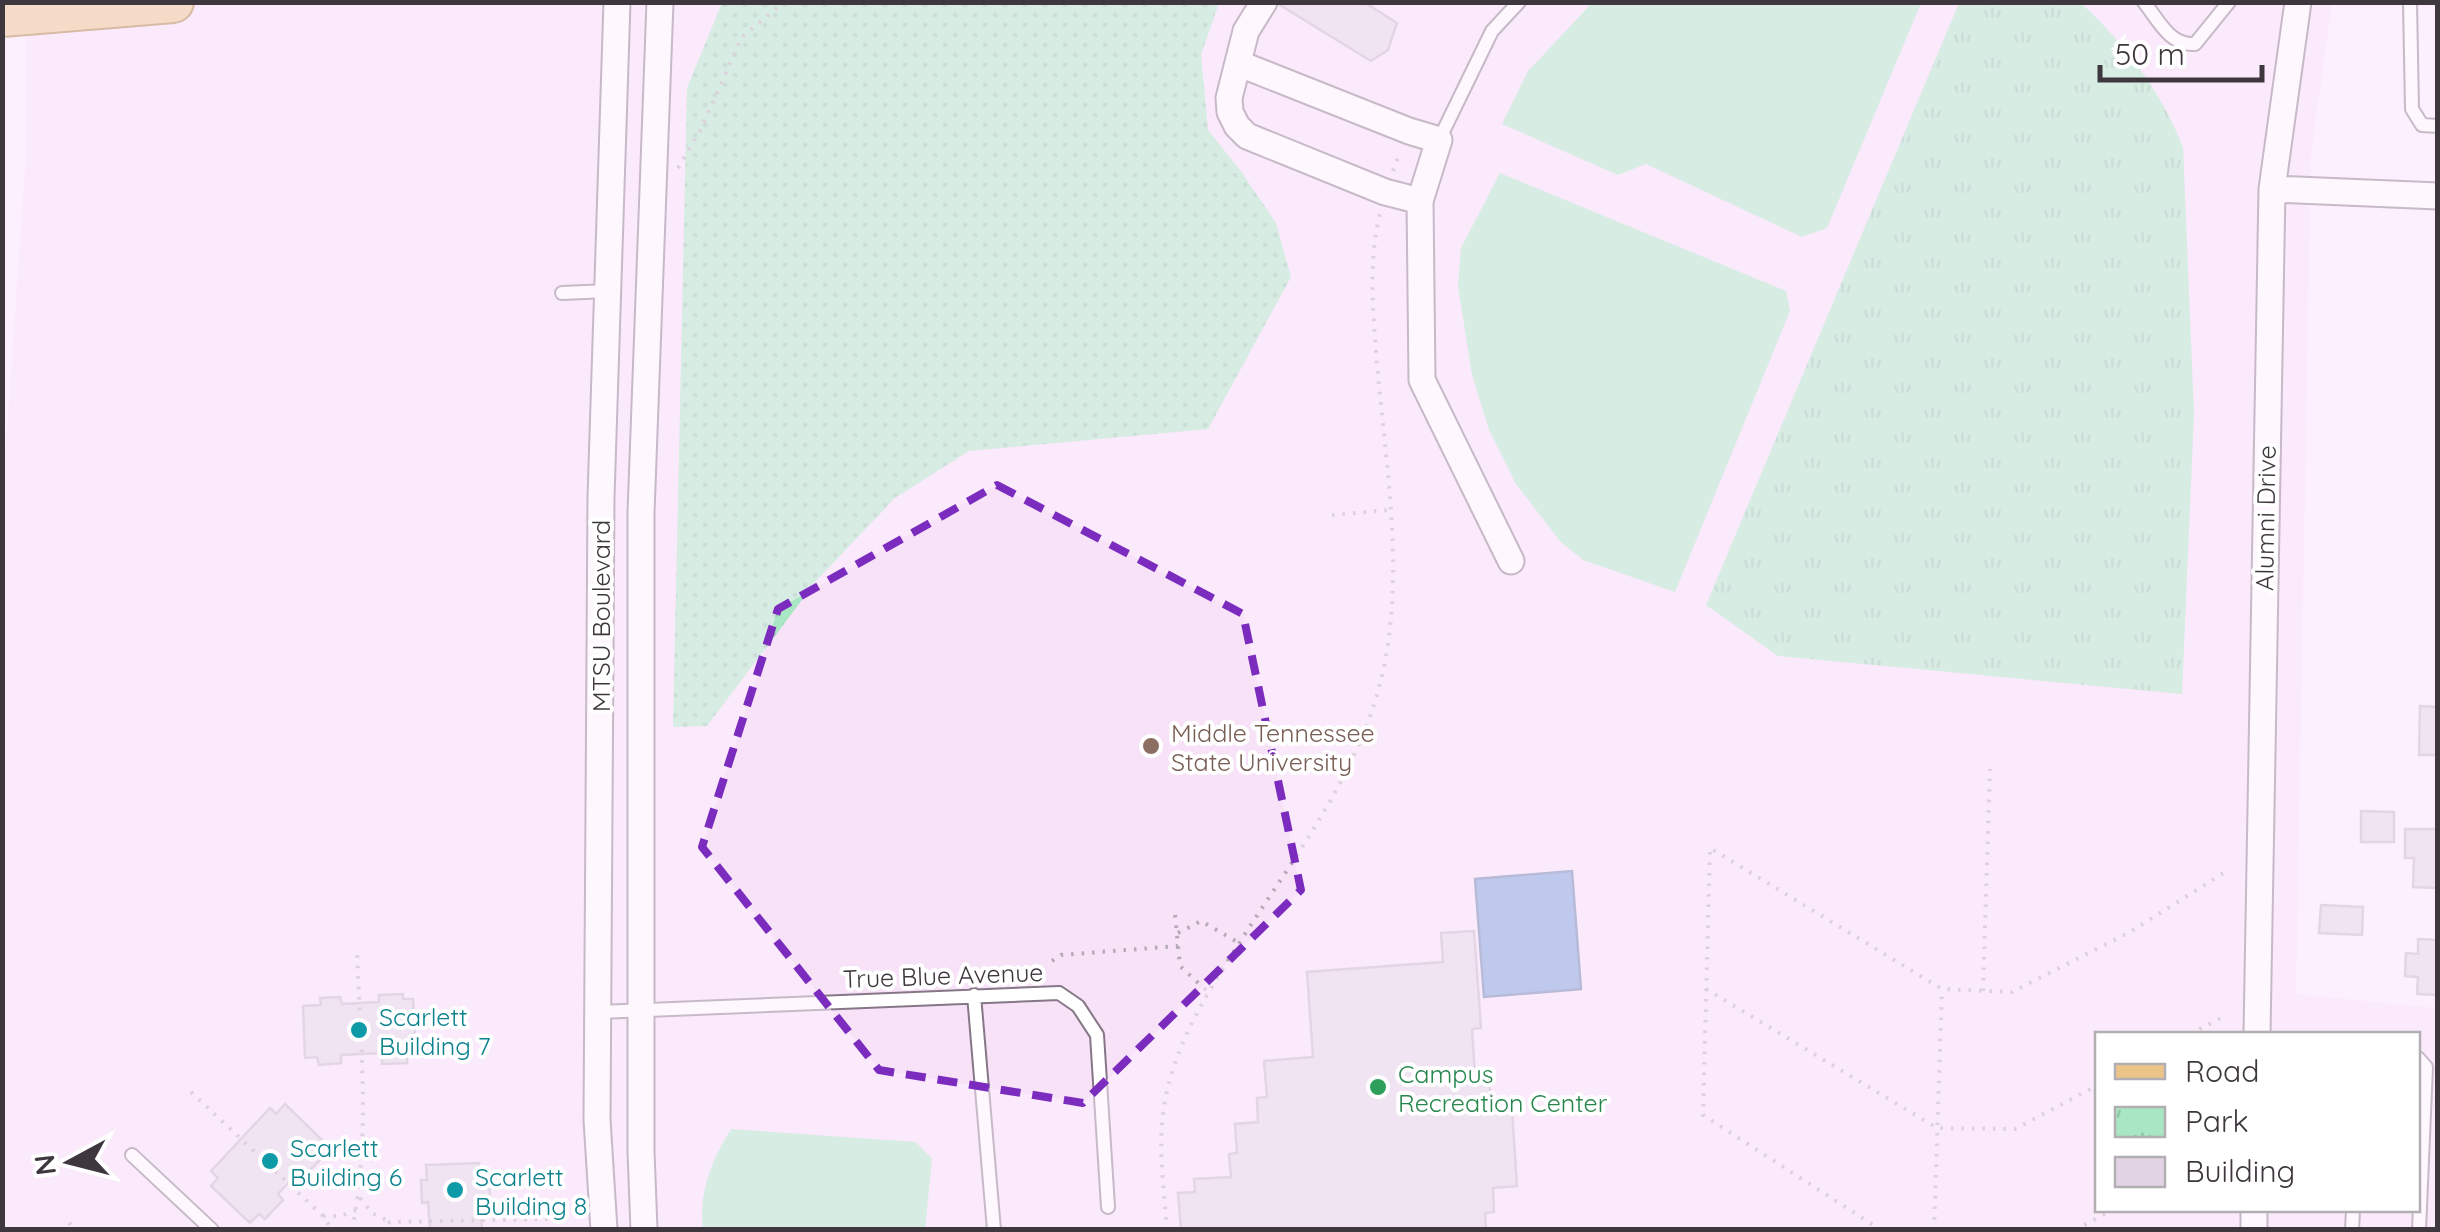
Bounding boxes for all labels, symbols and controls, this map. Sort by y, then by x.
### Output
scale bar [2100,20,2262,82]
text: 50 m [2115,35,2185,73]
street label: Alumni Drive [2248,445,2282,591]
street label: MTSU Boulevard [585,520,616,712]
place label: Middle Tennessee State University [1171,717,1375,777]
marker: Middle Tennessee State University [1140,735,1162,757]
street label: True Blue Avenue [842,956,1044,994]
place label: Scarlett Building 7 [379,1001,491,1061]
marker: Scarlett Building 7 [348,1019,370,1041]
legend [2095,1032,2420,1212]
text: Road [2185,1052,2259,1090]
place label: Campus Recreation Center [1398,1058,1608,1118]
marker: Campus Recreation Center [1367,1076,1389,1098]
text: Park [2185,1102,2249,1140]
north arrow [20,1112,120,1212]
place label: Scarlett Building 6 [290,1132,402,1192]
marker: Scarlett Building 6 [259,1150,281,1172]
text: Building [2185,1152,2295,1190]
text: N [26,1153,63,1177]
place label: Scarlett Building 8 [475,1161,587,1221]
marker: Scarlett Building 8 [444,1179,466,1201]

